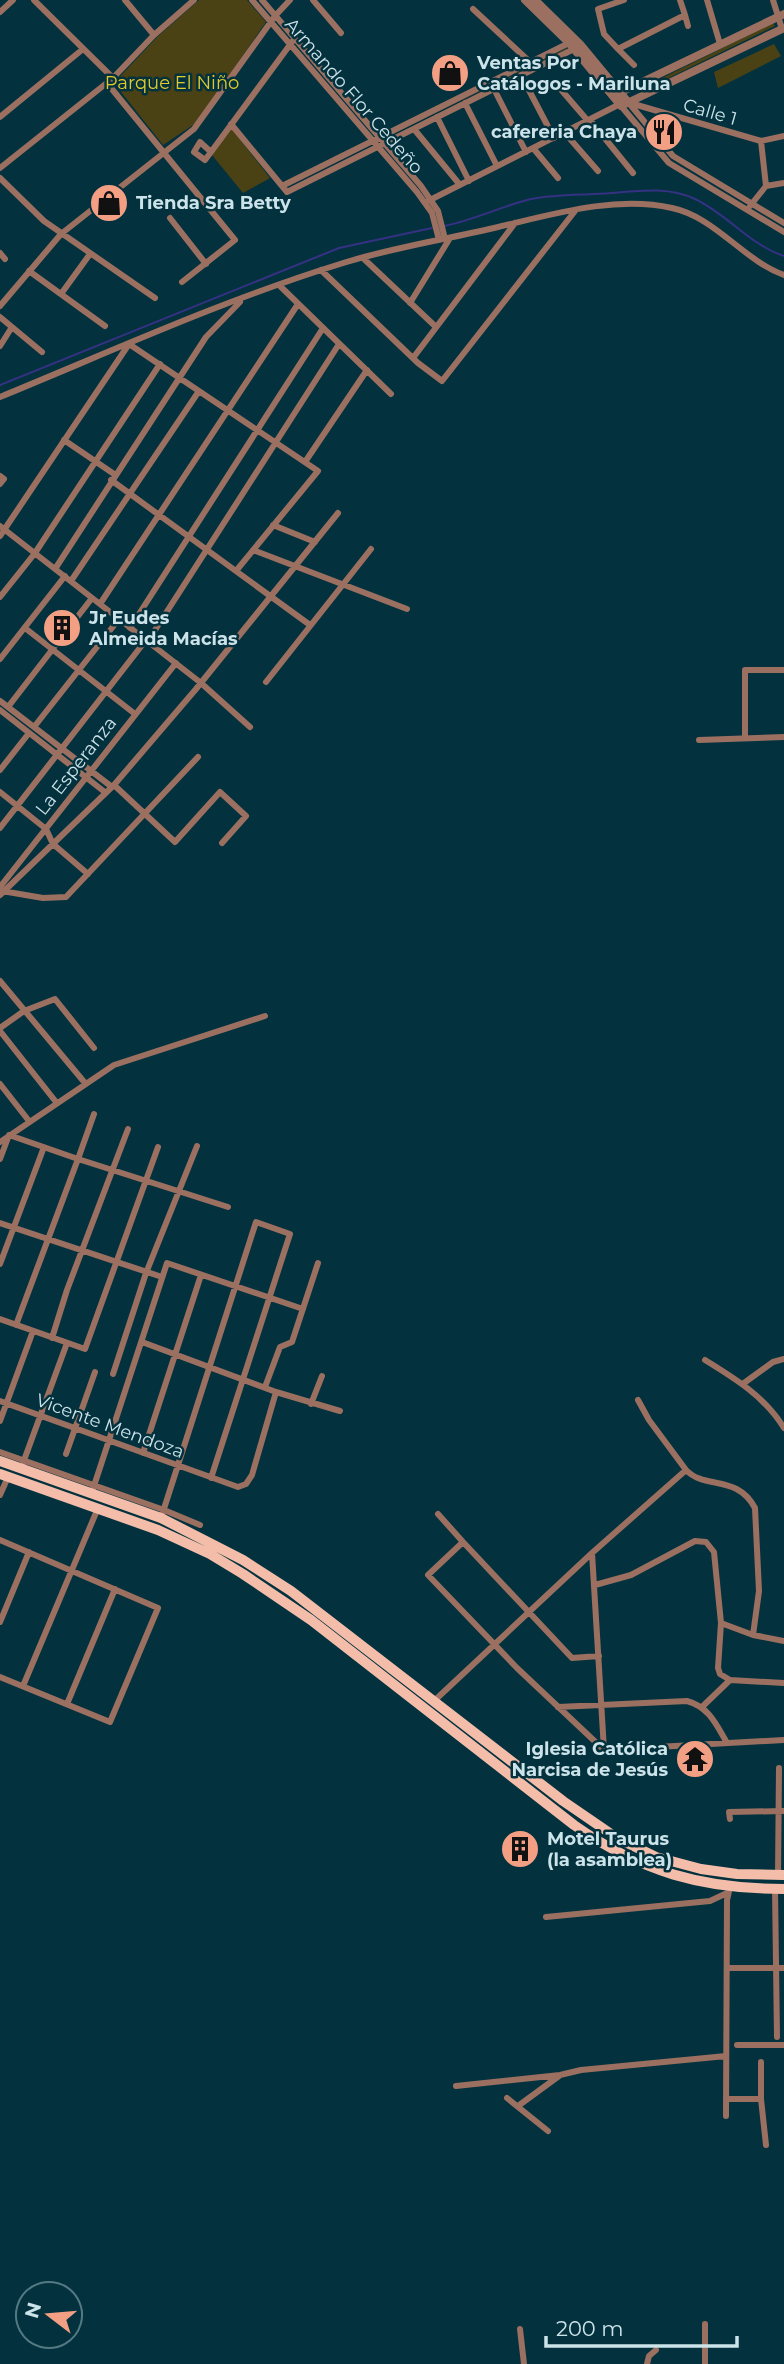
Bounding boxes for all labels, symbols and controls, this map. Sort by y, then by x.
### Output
street label: Armando Flor Cedeño [280,14,428,178]
shop icon: Ventas Por Catálogos - Mariluna [429,52,471,94]
place label: Ventas Por Catálogos - Mariluna [476,52,671,95]
park label: Parque El Niño [105,72,239,94]
street label: Calle 1 [681,94,739,130]
restaurant icon: cafereria Chaya [643,111,685,153]
place label: cafereria Chaya [491,121,637,143]
shop icon: Tienda Sra Betty [88,182,130,224]
place label: Tienda Sra Betty [136,192,291,214]
building icon: Jr Eudes Almeida Macías [41,607,83,649]
place label: Jr Eudes Almeida Macías [88,607,238,650]
street label: La Esperanza [31,712,121,820]
street label: Vicente Mendoza [33,1389,187,1463]
place label: Iglesia Católica Narcisa de Jesús [512,1738,668,1781]
temple icon: Iglesia Católica Narcisa de Jesús [674,1738,716,1780]
building icon: Motel Taurus (la asamblea) [499,1828,541,1870]
place label: Motel Taurus (la asamblea) [547,1828,672,1871]
north arrow [14,2280,84,2350]
text: N [20,2300,46,2321]
scale bar [546,2304,737,2348]
text: 200 m [556,2316,623,2341]

